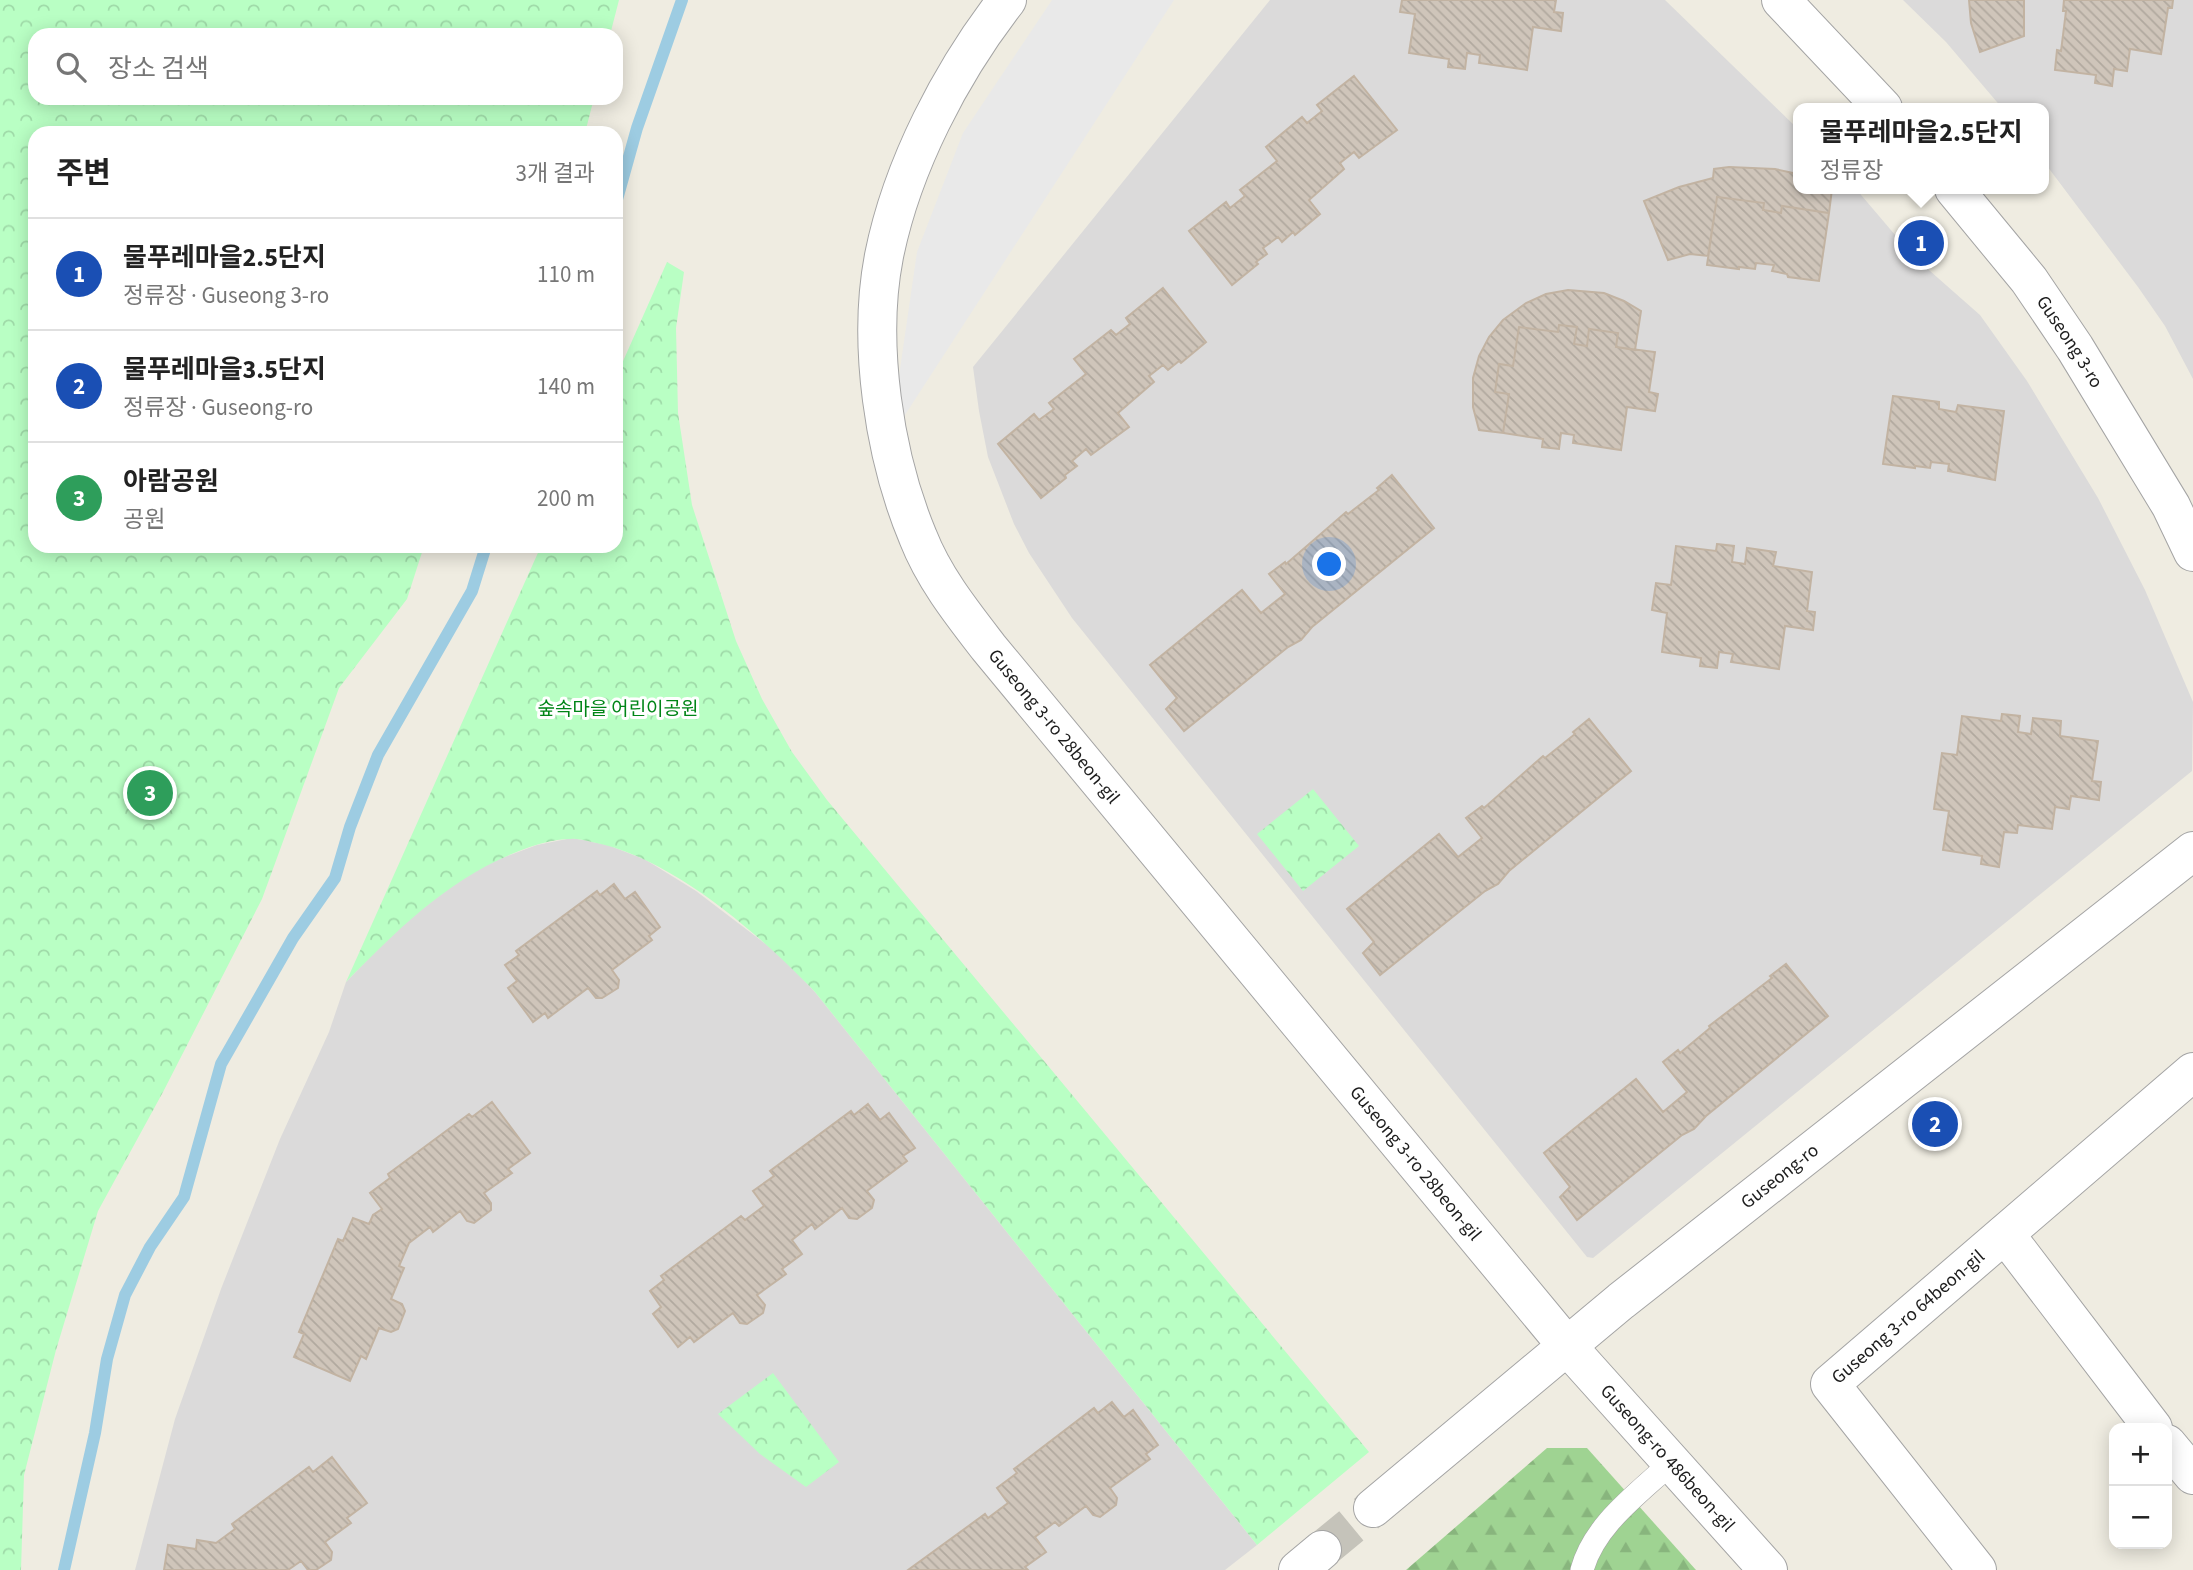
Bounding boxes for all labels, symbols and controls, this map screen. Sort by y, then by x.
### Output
search box [28,28,623,105]
icon: search [52,48,90,86]
text: 장소 검색 [108,50,209,87]
popup [1793,103,2049,194]
text: 물푸레마을2.5단지 [1820,114,2022,151]
text: 주변 [56,152,111,195]
text: 정류장 [1820,154,1883,187]
text: 3개 결과 [515,157,595,190]
pin: 1 [1898,217,1944,269]
text: 물푸레마을2.5단지 [123,239,326,276]
text: 1 [73,258,85,291]
text: 110 m [537,258,595,291]
text: 정류장 · Guseong 3-ro [123,279,329,312]
street label: Guseong 3-ro [2030,290,2110,393]
text: 물푸레마을3.5단지 [123,351,326,388]
text: 2 [73,370,85,403]
text: 140 m [537,370,595,403]
text: 정류장 · Guseong-ro [123,391,313,424]
text: 아람공원 [123,463,219,500]
text: 3 [73,482,85,515]
text: 200 m [537,482,595,515]
text: 공원 [123,503,165,536]
your location [1312,547,1346,581]
street label: Guseong 3-ro 28beon-gil [982,643,1126,810]
park label: 숲속마을 어린이공원 [537,696,699,723]
pin: 3 [127,767,173,819]
street label: Guseong 3-ro 28beon-gil [1343,1080,1488,1247]
pin: 2 [1912,1098,1958,1150]
street label: Guseong-ro [1735,1137,1824,1215]
street label: Guseong 3-ro 64beon-gil [1826,1243,1991,1390]
street label: Guseong-ro 486beon-gil [1594,1378,1741,1538]
map controls [2109,1423,2172,1549]
button: + [2109,1423,2172,1486]
button: − [2109,1486,2172,1549]

